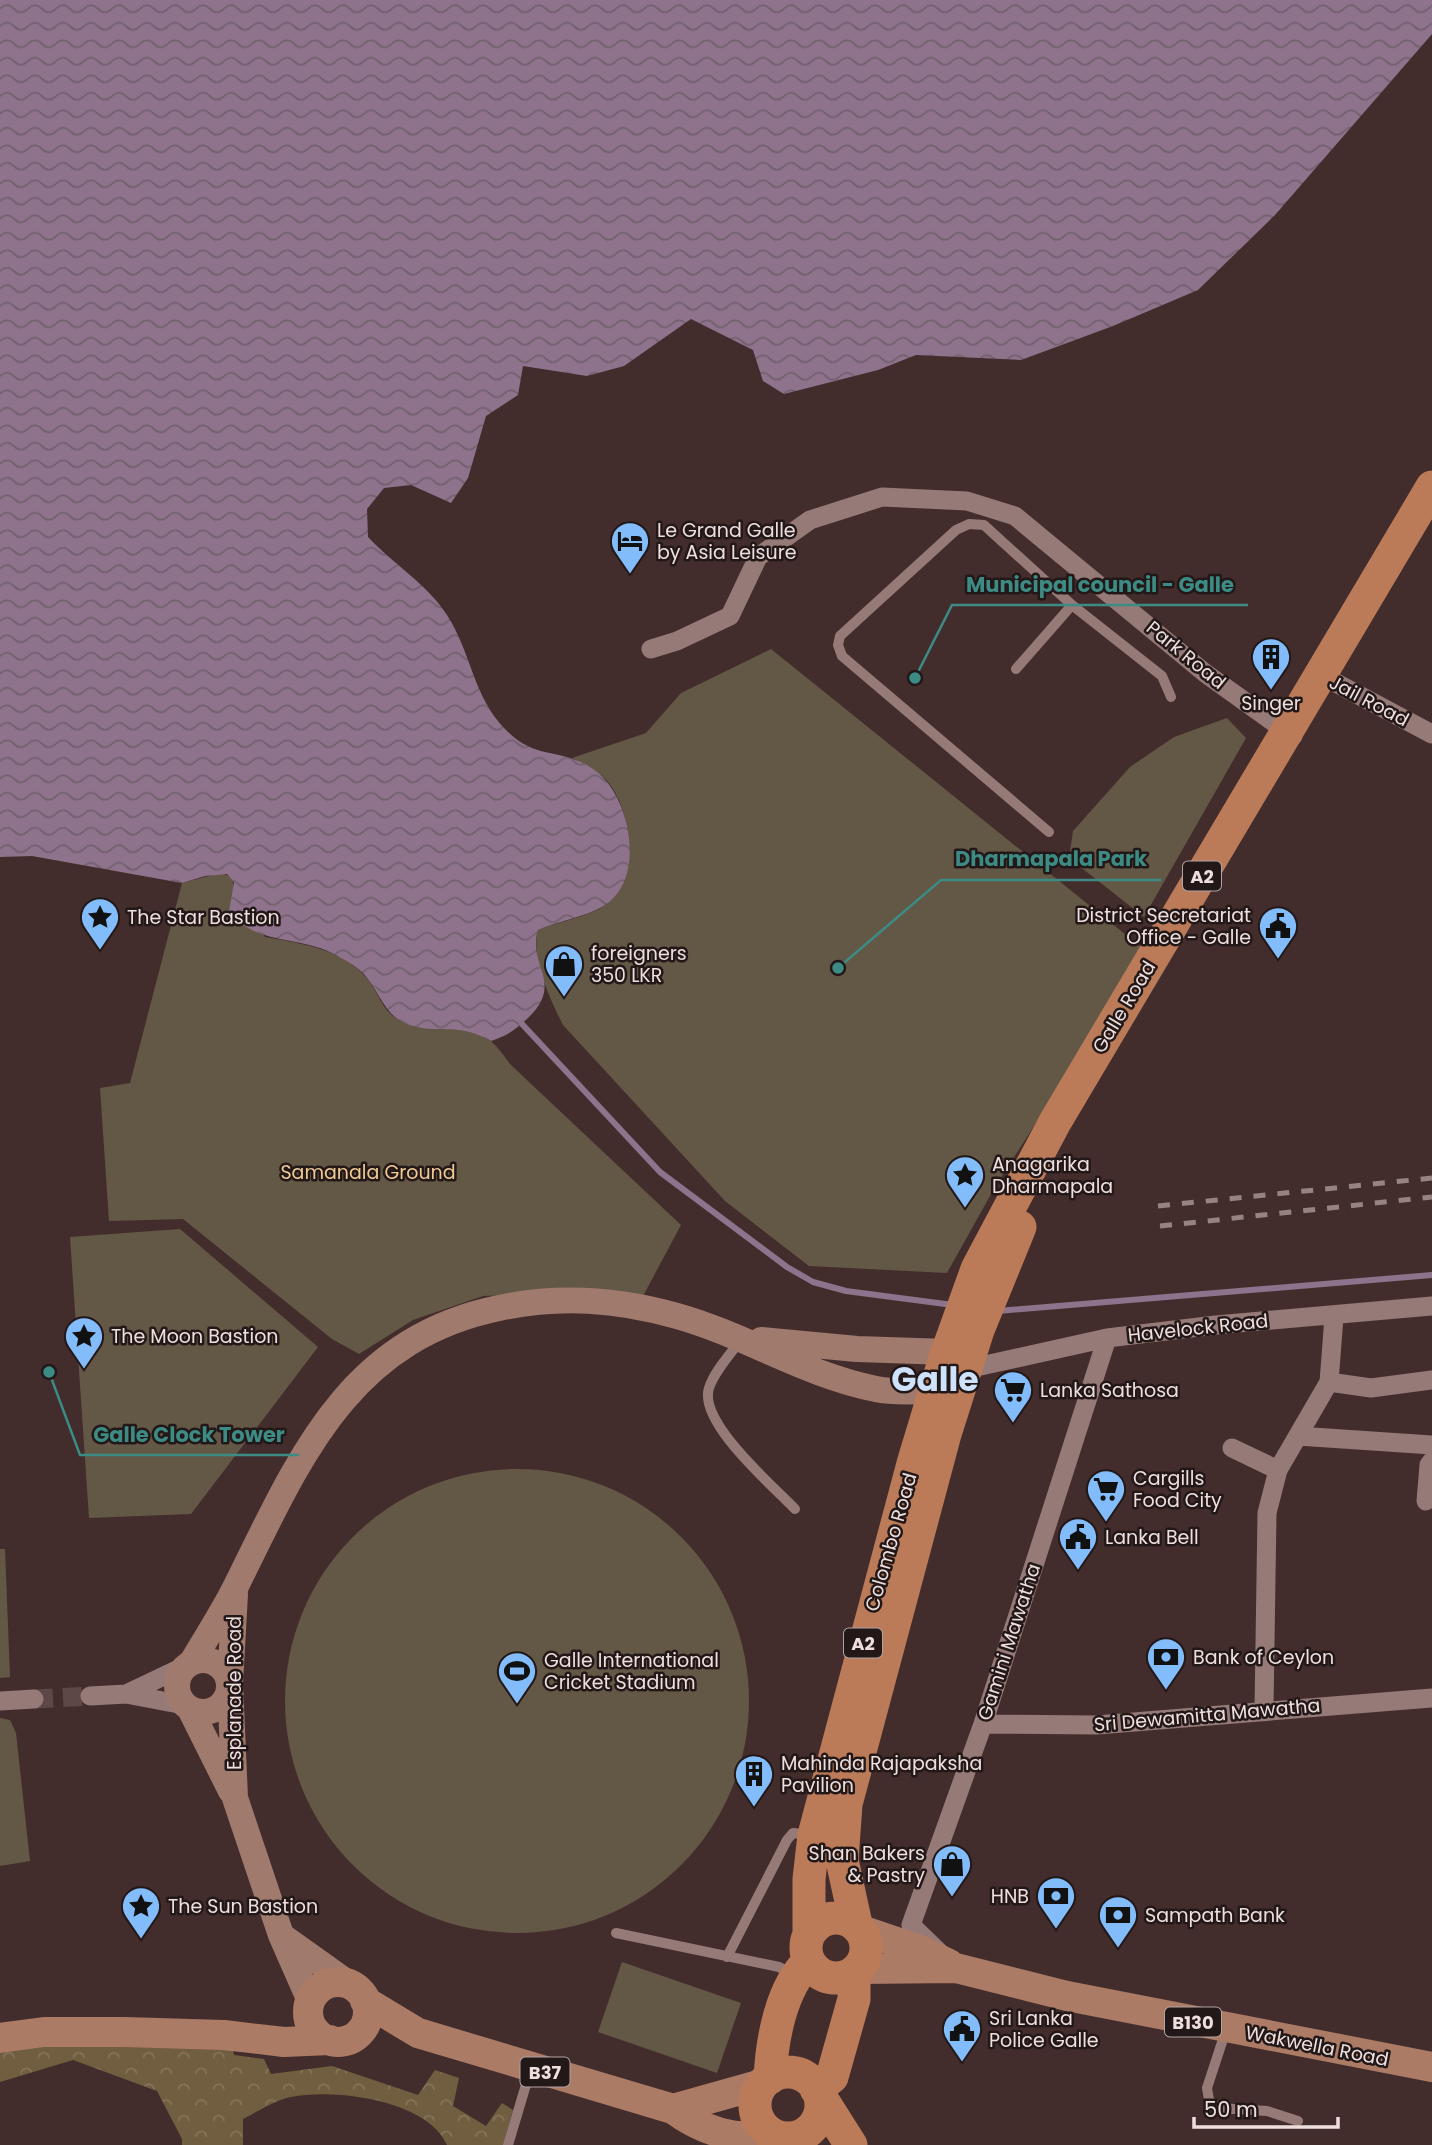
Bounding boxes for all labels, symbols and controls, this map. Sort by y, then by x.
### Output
place label: Le Grand Galle by Asia Leisure [657,517,797,566]
hotel icon: Le Grand Galle by Asia Leisure [609,520,651,575]
callout: Municipal council - Galle [952,563,1248,605]
text: Municipal council - Galle [966,570,1234,599]
street label: Park Road [1141,615,1231,695]
building icon: Singer [1250,636,1292,691]
street label: Jail Road [1324,669,1414,733]
place label: Singer [1241,690,1301,717]
callout: Dharmapala Park [941,838,1161,880]
text: Dharmapala Park [955,844,1147,873]
road number: A2 [1183,862,1221,890]
place icon: The Star Bastion [79,896,121,951]
place label: District Secretariat Office - Galle [1076,902,1251,951]
place label: The Star Bastion [127,904,280,931]
public building icon: District Secretariat Office - Galle [1257,905,1299,960]
place label: foreigners 350 LKR [591,940,687,989]
shop icon: foreigners 350 LKR [543,943,585,998]
street label: Galle Road [1086,956,1162,1058]
place label: Anagarika Dharmapala [992,1151,1113,1200]
place icon: Anagarika Dharmapala [944,1154,986,1209]
park label: Samanala Ground [280,1159,456,1186]
street label: Havelock Road [1126,1307,1270,1349]
place icon: The Moon Bastion [63,1315,105,1370]
place label: The Moon Bastion [111,1323,279,1350]
district label: Galle [891,1356,979,1403]
supermarket icon: Lanka Sathosa [992,1369,1034,1424]
place label: Lanka Sathosa [1040,1377,1179,1404]
callout: Galle Clock Tower [80,1413,299,1455]
text: Galle Clock Tower [93,1420,285,1449]
place label: Cargills Food City [1133,1465,1222,1514]
supermarket icon: Cargills Food City [1085,1468,1127,1523]
street label: Colombo Road [858,1470,924,1614]
public building icon: Lanka Bell [1057,1516,1099,1571]
place label: Lanka Bell [1105,1524,1199,1551]
street label: Gamini Mawatha [971,1560,1047,1724]
street label: Esplanade Road [221,1616,248,1770]
road number: A2 [844,1628,882,1658]
bank icon: Bank of Ceylon [1145,1636,1187,1691]
place label: Bank of Ceylon [1193,1644,1334,1671]
place label: Galle International Cricket Stadium [544,1647,719,1696]
sports icon: Galle International Cricket Stadium [496,1650,538,1705]
street label: Sri Dewamitta Mawatha [1093,1692,1321,1738]
place label: Mahinda Rajapaksha Pavilion [781,1750,982,1799]
building icon: Mahinda Rajapaksha Pavilion [733,1753,775,1808]
place label: Shan Bakers & Pastry [809,1840,925,1889]
shop icon: Shan Bakers & Pastry [931,1843,973,1898]
bank icon: HNB [1035,1875,1077,1930]
place label: HNB [991,1883,1029,1910]
place icon: The Sun Bastion [120,1885,162,1940]
place label: The Sun Bastion [168,1893,318,1920]
bank icon: Sampath Bank [1097,1894,1139,1949]
place label: Sampath Bank [1145,1902,1285,1929]
place label: Sri Lanka Police Galle [989,2005,1099,2054]
public building icon: Sri Lanka Police Galle [941,2008,983,2063]
road number: B130 [1165,2008,1221,2036]
street label: Wakwella Road [1243,2019,1391,2073]
road number: B37 [520,2058,570,2086]
scale bar [1194,2086,1338,2130]
text: 50 m [1204,2095,1258,2124]

